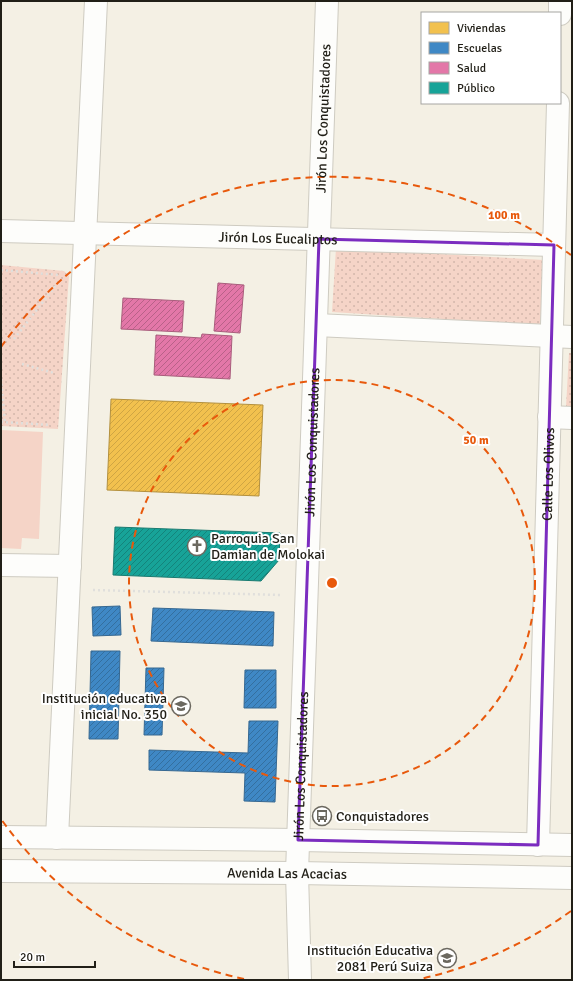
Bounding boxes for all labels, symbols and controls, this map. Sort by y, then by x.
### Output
legend [421,12,561,104]
text: Viviendas [457,21,506,36]
text: Escuelas [457,41,502,56]
street label: Jirón Los Conquistadores [312,44,334,193]
text: Salud [457,61,486,76]
text: Público [457,81,495,96]
text: 100 m [488,208,520,223]
street label: Jirón Los Eucaliptos [218,228,338,248]
street label: Jirón Los Conquistadores [301,367,323,517]
street label: Calle Los Olivos [538,427,558,521]
text: 50 m [463,433,489,448]
place label: Parroquia San Damian de Molokai [211,530,325,563]
church icon: Parroquia San Damian de Molokai [186,535,208,557]
centre of rings [325,576,339,590]
place label: Institución educativa inicial No. 350 [42,690,167,723]
street label: Jirón Los Conquistadores [290,691,312,841]
school or university icon: Institución educativa inicial No. 350 [170,695,192,717]
bus stop icon: Conquistadores [311,805,333,827]
place label: Conquistadores [336,808,429,825]
street label: Avenida Las Acacias [227,864,347,882]
place label: Institución Educativa 2081 Perú Suiza [307,942,433,975]
scale bar [14,943,95,969]
school or university icon: Institución Educativa 2081 Perú Suiza [436,947,458,969]
text: 20 m [20,950,45,965]

